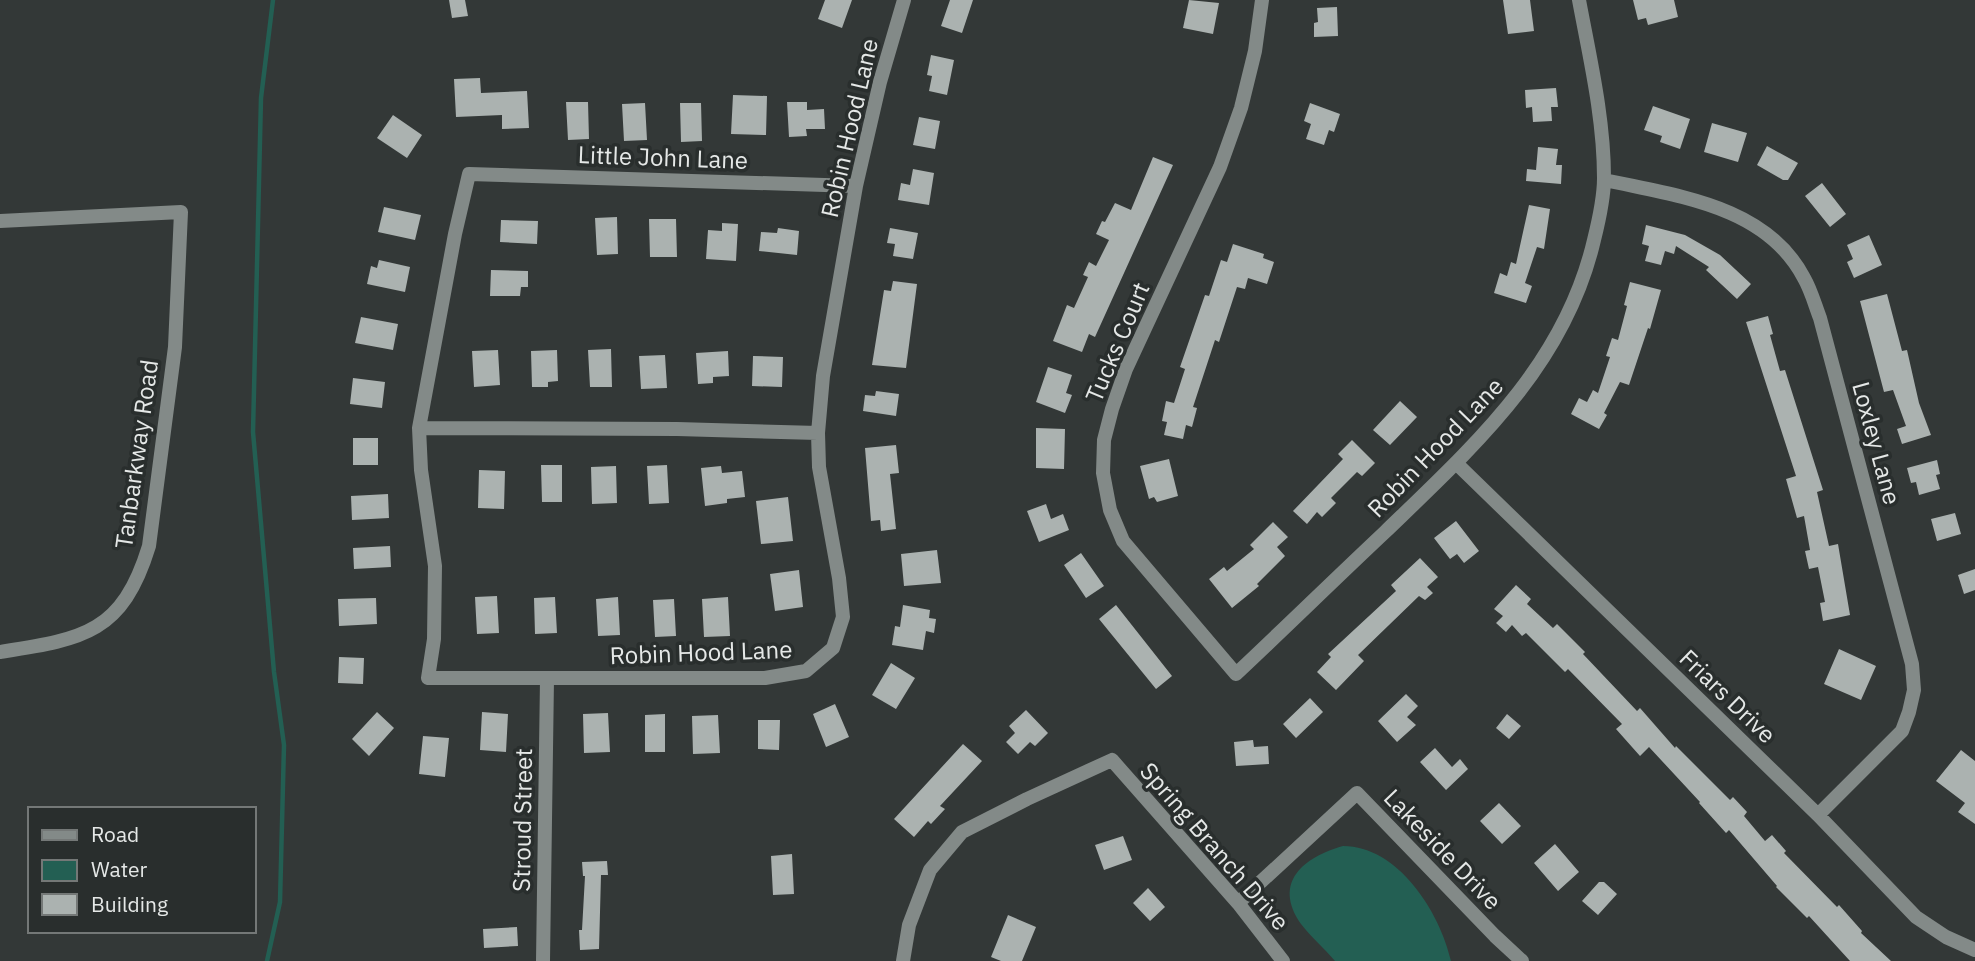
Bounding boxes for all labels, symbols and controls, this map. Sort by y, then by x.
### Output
street label: Robin Hood Lane [813,35,885,221]
street label: Little John Lane [577,138,749,176]
street label: Tucks Court [1077,277,1157,407]
street label: Tanbarkway Road [107,357,165,551]
street label: Robin Hood Lane [1360,370,1510,524]
street label: Loxley Lane [1845,378,1909,508]
street label: Robin Hood Lane [609,633,793,671]
street label: Friars Drive [1673,642,1783,750]
street label: Stroud Street [505,748,539,892]
street label: Spring Branch Drive [1133,755,1297,937]
street label: Lakeside Drive [1377,782,1509,916]
legend [28,807,256,933]
text: Road [91,820,139,848]
text: Water [91,855,148,883]
text: Building [91,890,168,918]

